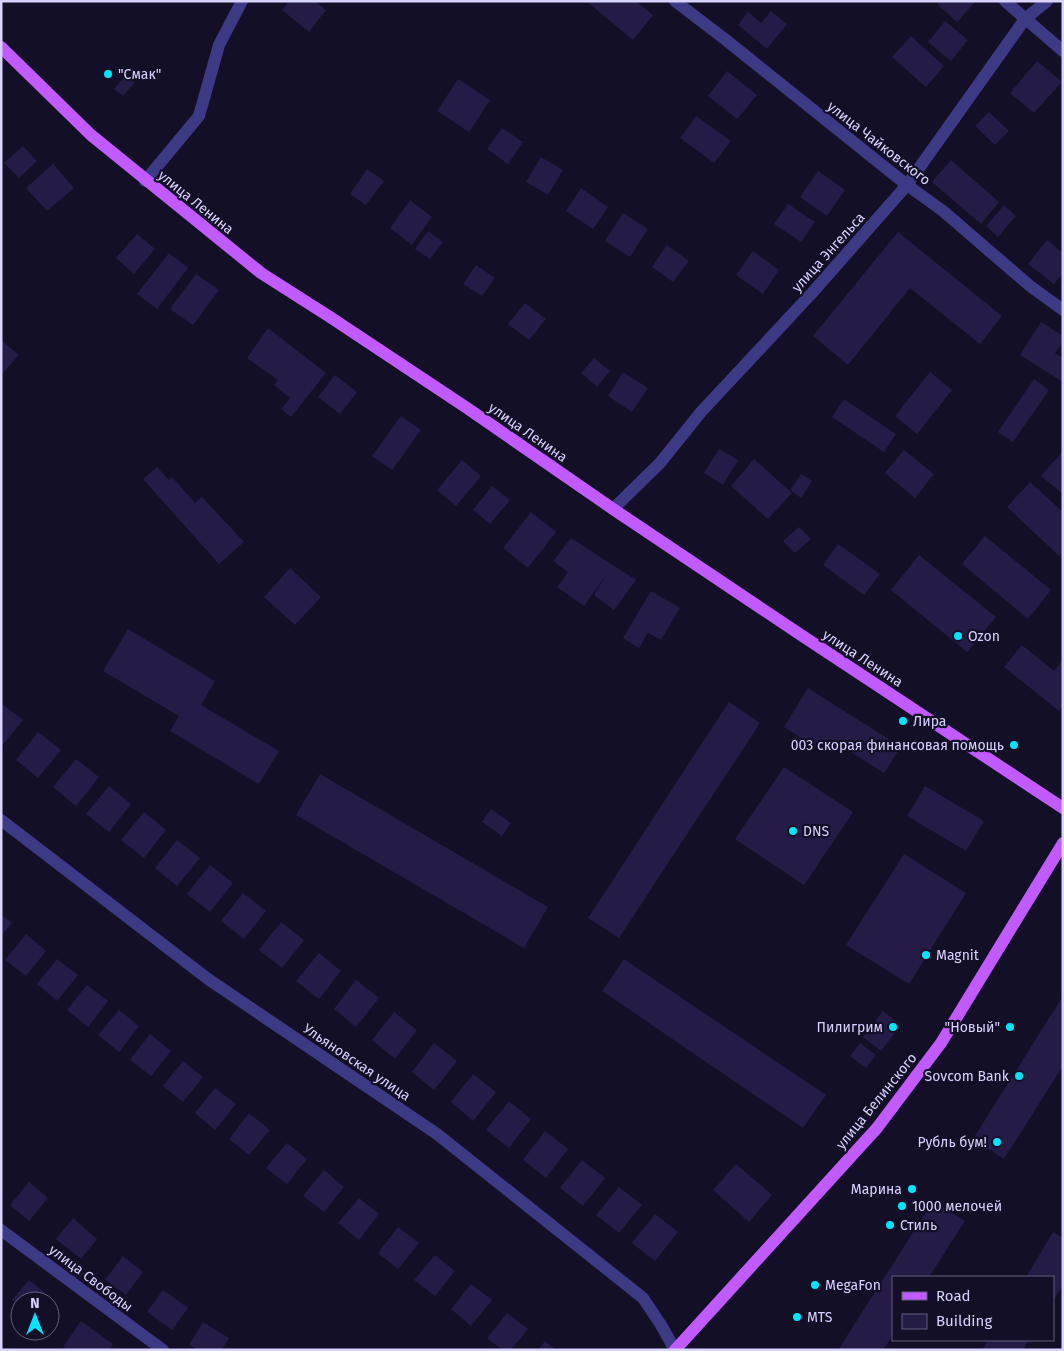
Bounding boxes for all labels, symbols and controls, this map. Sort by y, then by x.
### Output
place label: "Смак" [118,66,161,83]
marker: "Смак" [102,68,114,80]
street label: улица Чайковского [824,98,934,189]
street label: улица Ленина [155,167,237,238]
street label: улица Энгельса [788,209,869,296]
street label: улица Ленина [485,399,570,466]
street label: улица Ленина [819,626,906,691]
place label: Ozon [968,628,1000,645]
marker: Ozon [952,630,964,642]
place label: Лира [913,713,946,730]
marker: Лира [897,715,909,727]
place label: 003 скорая финансовая помощь [791,737,1004,754]
marker: 003 скорая финансовая помощь [1008,739,1020,751]
place label: DNS [803,823,830,840]
marker: DNS [787,825,799,837]
place label: Magnit [936,947,980,964]
marker: Magnit [920,949,932,961]
place label: Пилигрим [817,1019,883,1036]
place label: "Новый" [945,1019,1000,1036]
street label: Ульяновская улица [300,1020,414,1105]
marker: Пилигрим [887,1021,899,1033]
marker: "Новый" [1004,1021,1016,1033]
street label: улица Белинского [832,1050,920,1153]
place label: Sovcom Bank [925,1068,1010,1085]
marker: Sovcom Bank [1013,1070,1025,1082]
place label: Рубль бум! [917,1134,987,1151]
marker: Рубль бум! [991,1136,1003,1148]
place label: Марина [851,1181,902,1198]
marker: Марина [906,1183,918,1195]
place label: 1000 мелочей [912,1198,1002,1215]
marker: 1000 мелочей [896,1200,908,1212]
place label: Стиль [900,1217,937,1234]
marker: Стиль [884,1219,896,1231]
street label: улица Свободы [45,1241,136,1315]
legend [892,1276,1054,1341]
place label: MegaFon [825,1277,881,1294]
marker: MegaFon [809,1279,821,1291]
text: Road [936,1287,971,1305]
north arrow [10,1291,60,1341]
text: N [30,1295,40,1312]
place label: MTS [807,1309,833,1326]
marker: MTS [791,1311,803,1323]
text: Building [936,1312,992,1330]

